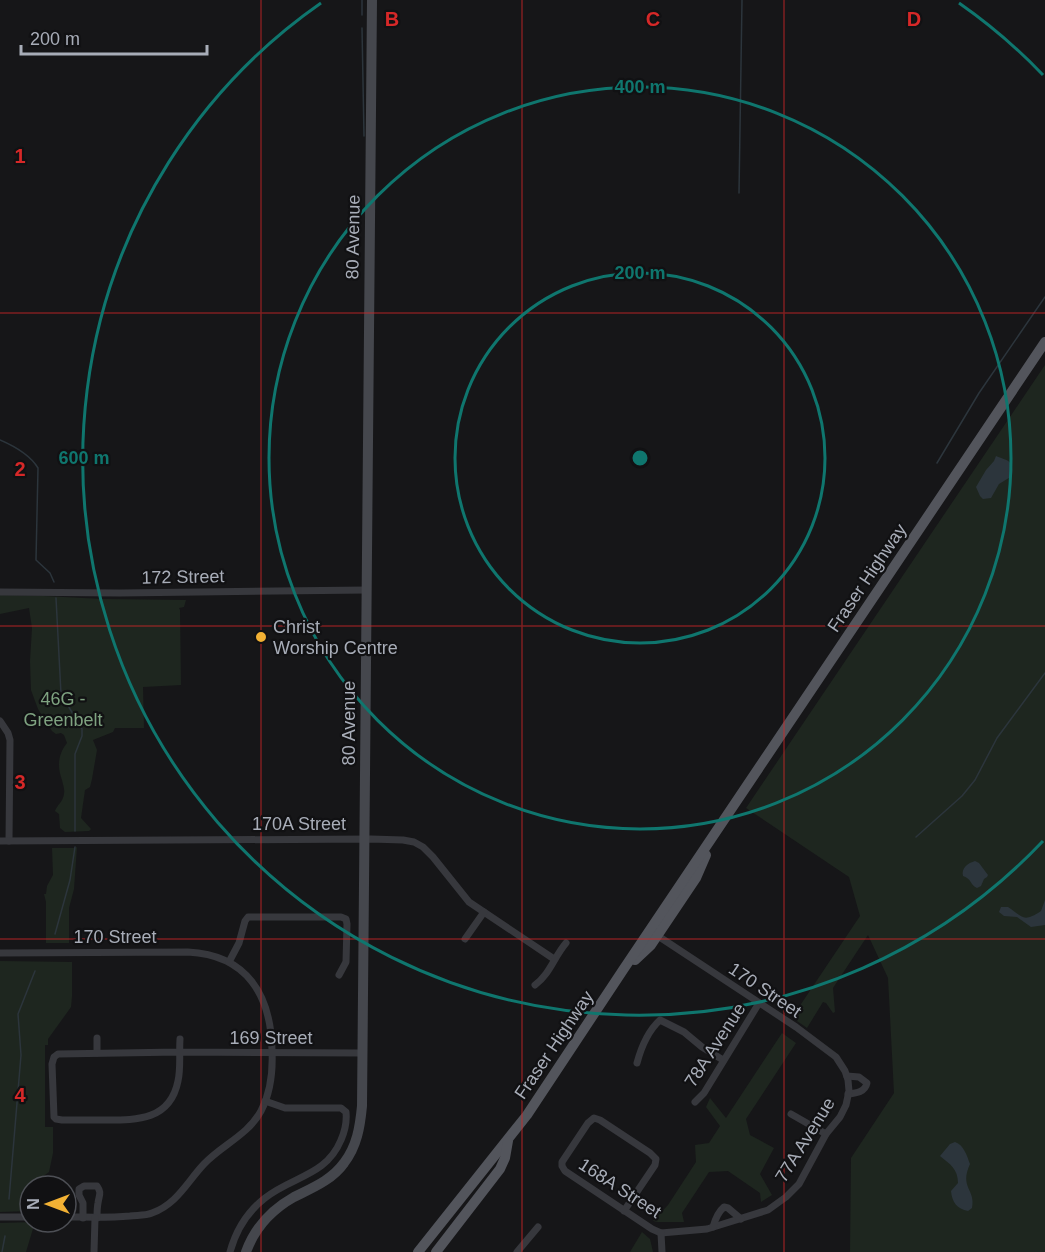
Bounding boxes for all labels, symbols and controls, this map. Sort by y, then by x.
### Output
text: B [385,8,399,30]
text: C [646,8,660,30]
text: D [907,8,921,30]
scale bar [21,18,207,56]
text: 200 m [30,29,80,49]
text: 400 m [614,77,666,97]
text: 1 [14,145,26,167]
street label: 80 Avenue [342,194,364,280]
text: 200 m [614,263,666,283]
text: 600 m [58,448,110,468]
centre of rings [630,448,650,468]
text: 2 [14,458,26,480]
street label: Fraser Highway [823,520,911,636]
street label: 172 Street [141,566,225,588]
place label: Christ Worship Centre [273,617,398,658]
marker: Christ Worship Centre [254,630,268,644]
street label: 80 Avenue [339,681,359,765]
park label: 46G - Greenbelt [23,689,103,730]
text: 3 [14,771,26,793]
street label: 170A Street [252,814,346,834]
street label: 170 Street [73,927,157,947]
street label: 170 Street [725,958,805,1022]
street label: Fraser Highway [510,987,598,1103]
street label: 78A Avenue [681,999,749,1091]
street label: 169 Street [229,1028,313,1048]
text: 4 [14,1084,26,1106]
street label: 77A Avenue [771,1094,839,1186]
street label: 168A Street [575,1154,665,1222]
north arrow [18,1174,78,1234]
text: N [25,1198,42,1210]

